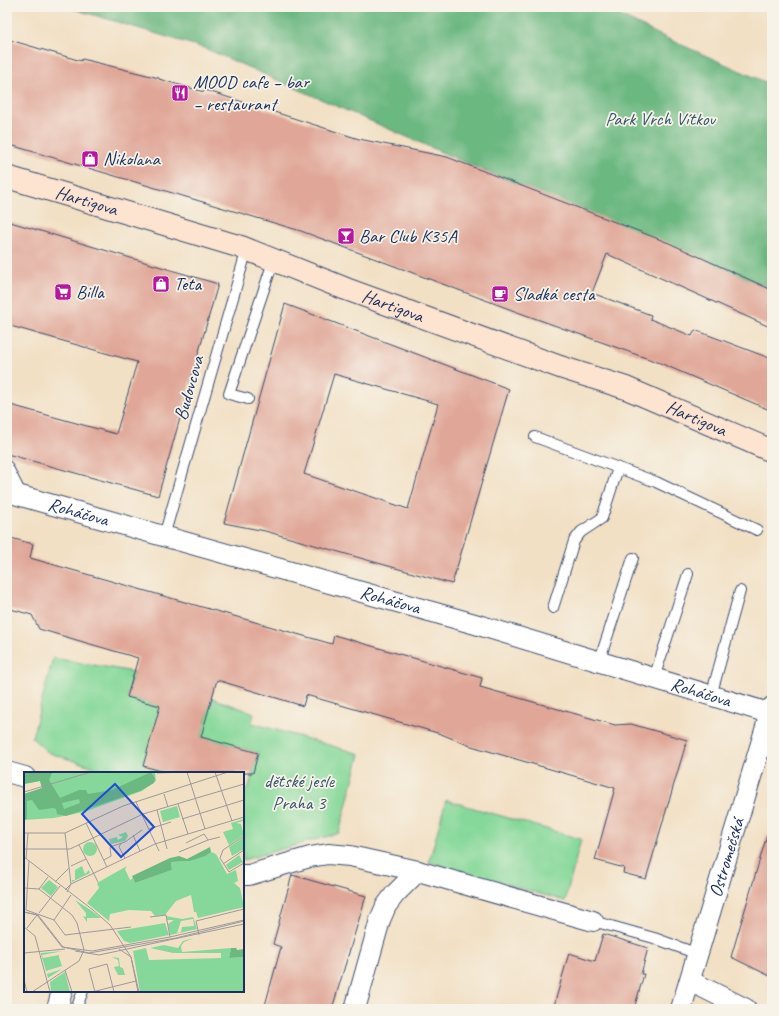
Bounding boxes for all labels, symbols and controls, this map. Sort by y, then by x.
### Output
place label: MOOD cafe – bar – restaurant [193,70,310,116]
restaurant icon: MOOD cafe – bar – restaurant [170,83,190,103]
park label: Park Vrch Vítkov [605,107,717,131]
place label: Nikolana [103,147,162,171]
shop icon: Nikolana [80,149,100,169]
street label: Hartigova [53,180,122,222]
place label: Bar Club K35A [359,224,458,248]
bar icon: Bar Club K35A [336,226,356,246]
place label: Teta [174,272,202,296]
shop icon: Teta [151,274,171,294]
place label: Billa [76,280,105,304]
supermarket icon: Billa [53,282,73,302]
place label: Sladká cesta [513,282,596,306]
street label: Hartigova [359,284,428,329]
cafe icon: Sladká cesta [490,284,510,304]
street label: Budovcova [168,352,210,423]
street label: Hartigova [662,395,732,443]
street label: Roháčova [45,492,112,532]
street label: Roháčova [357,580,424,620]
street label: Roháčova [668,672,735,713]
park label: dětské jesle Praha 3 [264,769,336,815]
inset map [24,772,244,992]
street label: Ostromečská [703,814,750,900]

